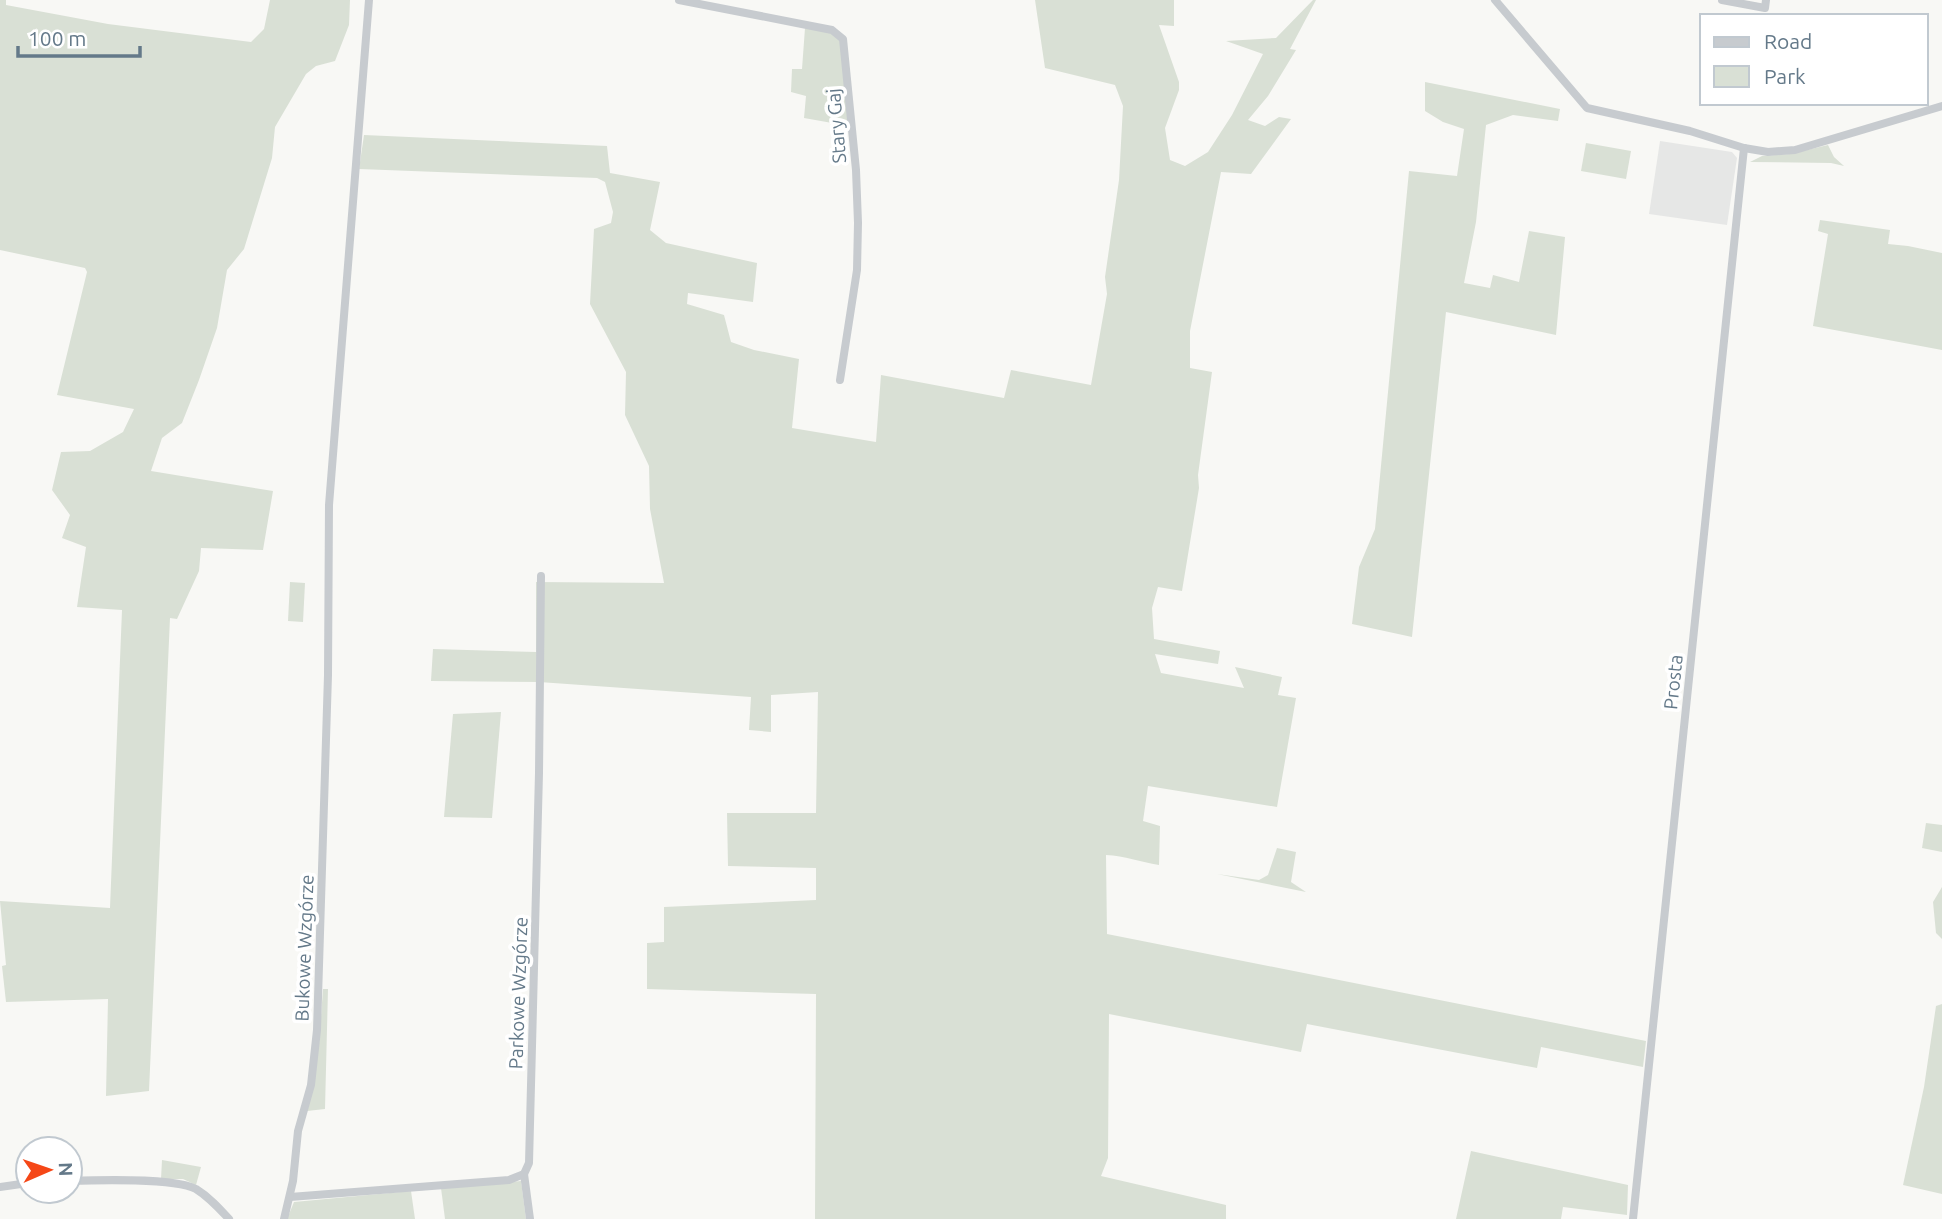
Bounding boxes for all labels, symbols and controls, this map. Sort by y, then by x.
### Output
scale bar [18,14,140,58]
legend [1700,14,1928,105]
text: 100 m [28,26,86,50]
text: Road [1764,29,1812,53]
text: Park [1764,64,1806,88]
street label: Stary Gaj [822,88,850,164]
street label: Prosta [1659,653,1687,711]
street label: Bukowe Wzgórze [290,874,318,1022]
street label: Parkowe Wzgórze [504,916,532,1070]
north arrow [14,1135,84,1205]
text: N [55,1162,77,1177]

